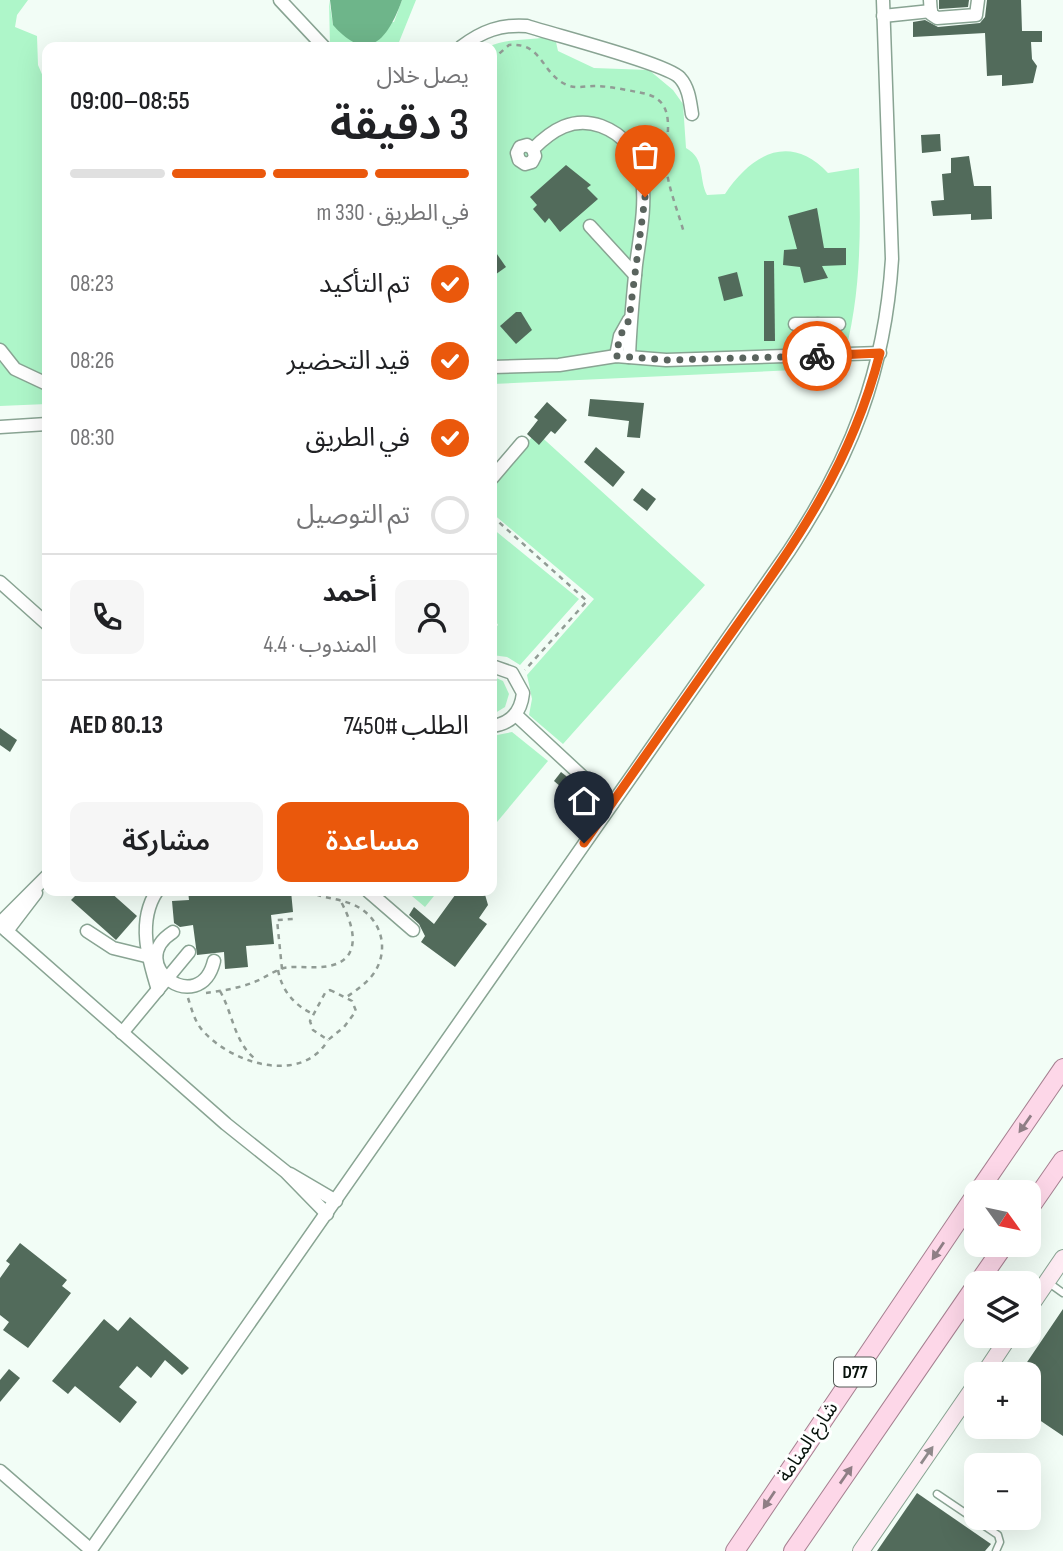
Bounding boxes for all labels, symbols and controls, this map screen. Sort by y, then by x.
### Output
text: يصل خلال [377,62,469,90]
text: 08:55–09:00 [70,86,190,117]
text: 3 دقيقة [330,98,469,153]
pin [615,125,675,197]
icon: bag [626,136,664,174]
text: في الطريق · 330 m [317,199,469,227]
icon: check [431,265,469,303]
text: تم التأكيد [319,269,410,300]
text: 08:23 [70,270,114,298]
courier [782,321,852,391]
icon: bike [798,337,836,375]
icon: check [431,342,469,380]
text: قيد التحضير [287,346,410,377]
text: 08:26 [70,347,114,375]
icon: check [431,419,469,457]
text: في الطريق [305,423,410,454]
text: 08:30 [70,424,115,452]
text: تم التوصيل [296,500,410,531]
text: أحمد [323,578,377,609]
button: phone [70,580,144,654]
button: person [395,580,469,654]
text: المندوب · 4.4 [264,631,377,659]
text: AED 80.13 [70,710,163,741]
text: الطلب #7450 [343,711,469,742]
pin [554,771,614,843]
icon: home [565,782,603,820]
button: مشاركة [70,802,263,882]
button: مساعدة [277,802,469,882]
one-way arrow [1018,1115,1032,1133]
north arrow [964,1180,1041,1256]
map controls [964,1180,1041,1530]
one-way arrow [932,1241,945,1260]
button: layers [964,1271,1041,1348]
road number: D77 [834,1358,876,1386]
button: + [964,1362,1041,1439]
street label: شارع المنامة [773,1398,844,1487]
one-way arrow [920,1446,934,1464]
button: − [964,1453,1041,1530]
one-way arrow [839,1466,853,1484]
one-way arrow [762,1491,776,1509]

